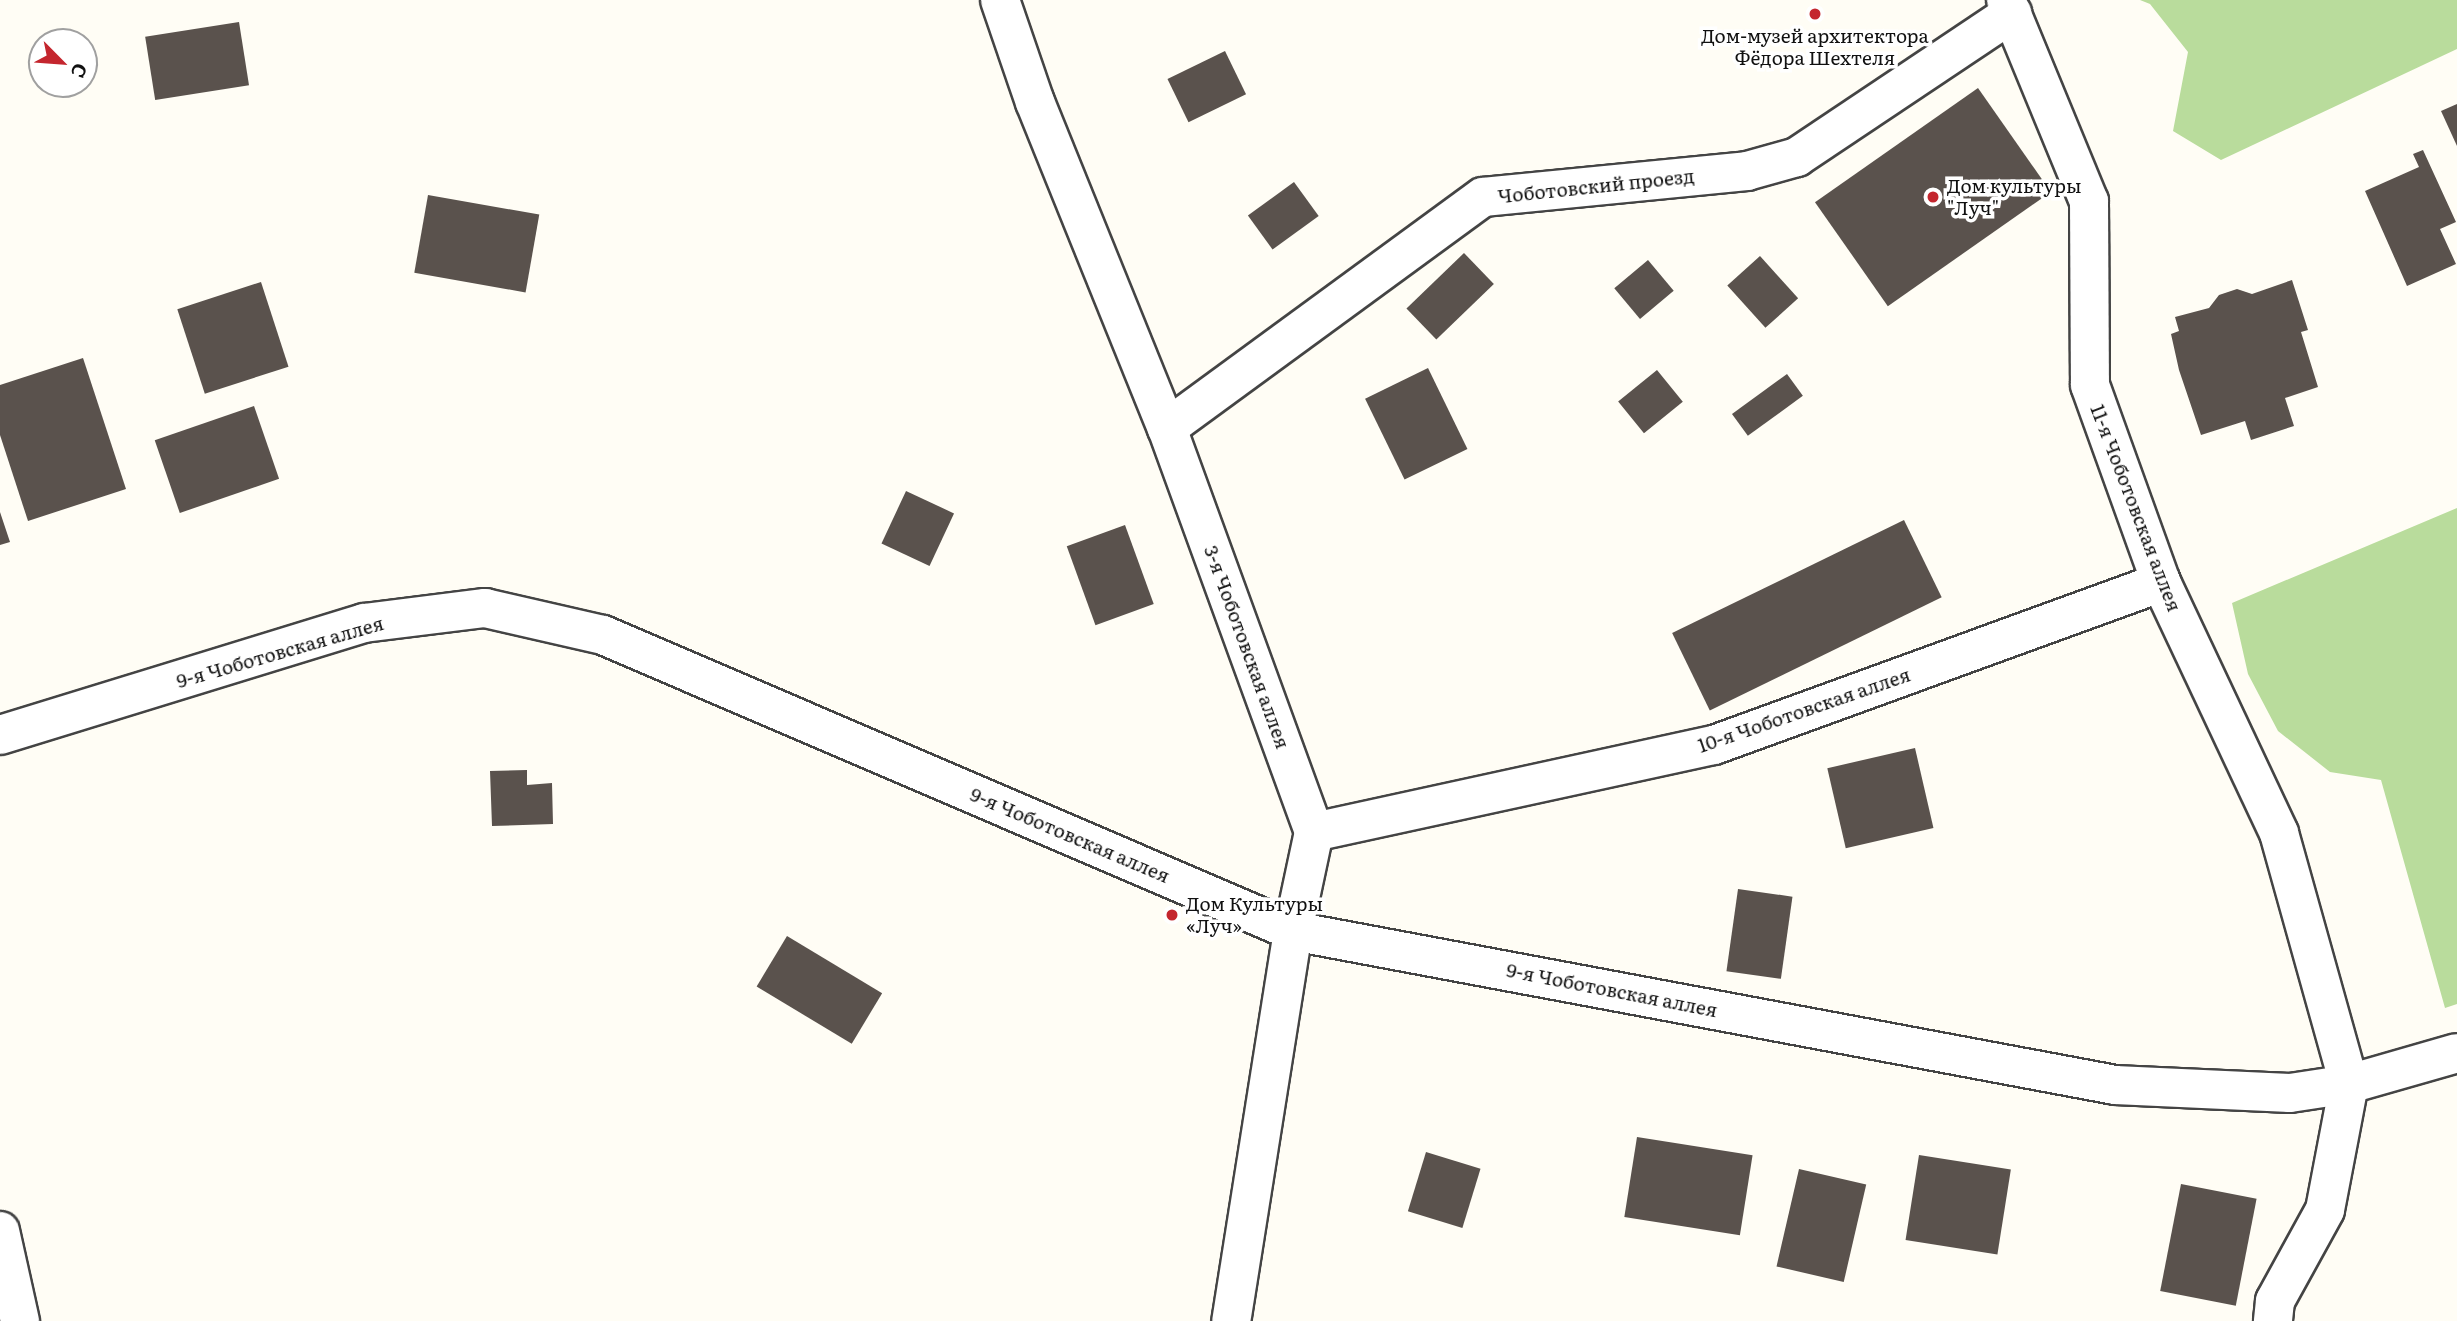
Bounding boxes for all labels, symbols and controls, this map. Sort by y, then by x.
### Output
marker: Дом-музей архитектора Фёдора Шехтеля [1807,6,1823,22]
place label: Дом-музей архитектора Фёдора Шехтеля [1701,25,1929,69]
north arrow [28,28,98,98]
text: С [65,59,96,83]
street label: Чоботовский проезд [1497,164,1695,208]
place label: Дом культуры "Луч" [1947,175,2082,219]
marker: Дом культуры "Луч" [1925,189,1941,205]
street label: 11-я Чоботовская аллея [2086,401,2186,615]
street label: 3-я Чоботовская аллея [1200,542,1294,752]
street label: 9-я Чоботовская аллея [174,612,386,692]
street label: 10-я Чоботовская аллея [1695,663,1913,757]
street label: 9-я Чоботовская аллея [967,783,1173,887]
place label: Дом Культуры «Луч» [1186,893,1323,937]
marker: Дом Культуры «Луч» [1164,907,1180,923]
street label: 9-я Чоботовская аллея [1505,958,1719,1022]

